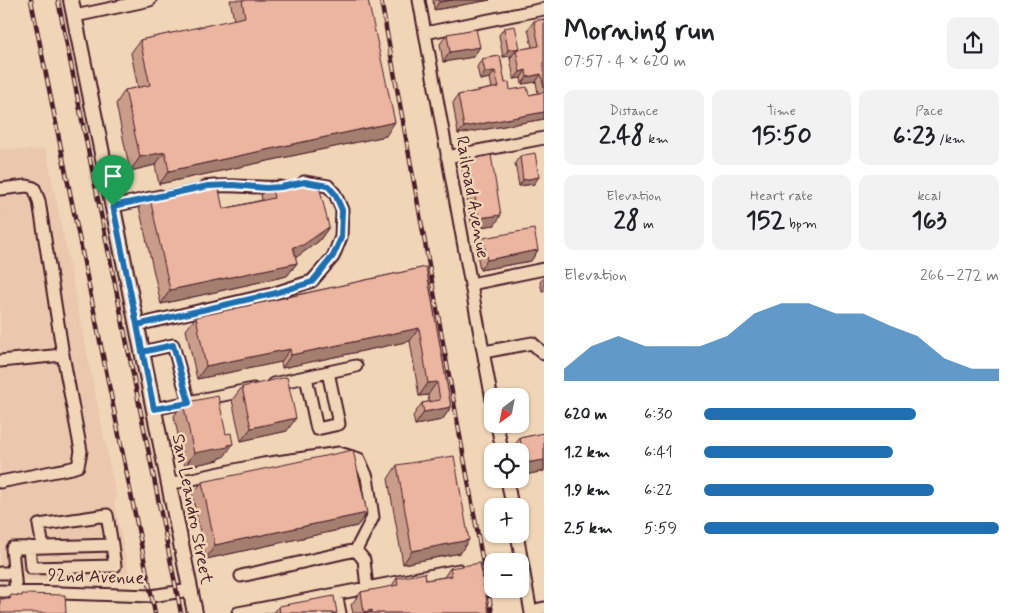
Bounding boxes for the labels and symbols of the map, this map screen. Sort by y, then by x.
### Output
street label: Railroad Avenue [449,134,495,260]
pin [92,155,134,206]
north arrow [484,388,529,432]
street label: San Leandro Street [166,432,218,587]
street label: 92nd Avenue [47,563,145,591]

